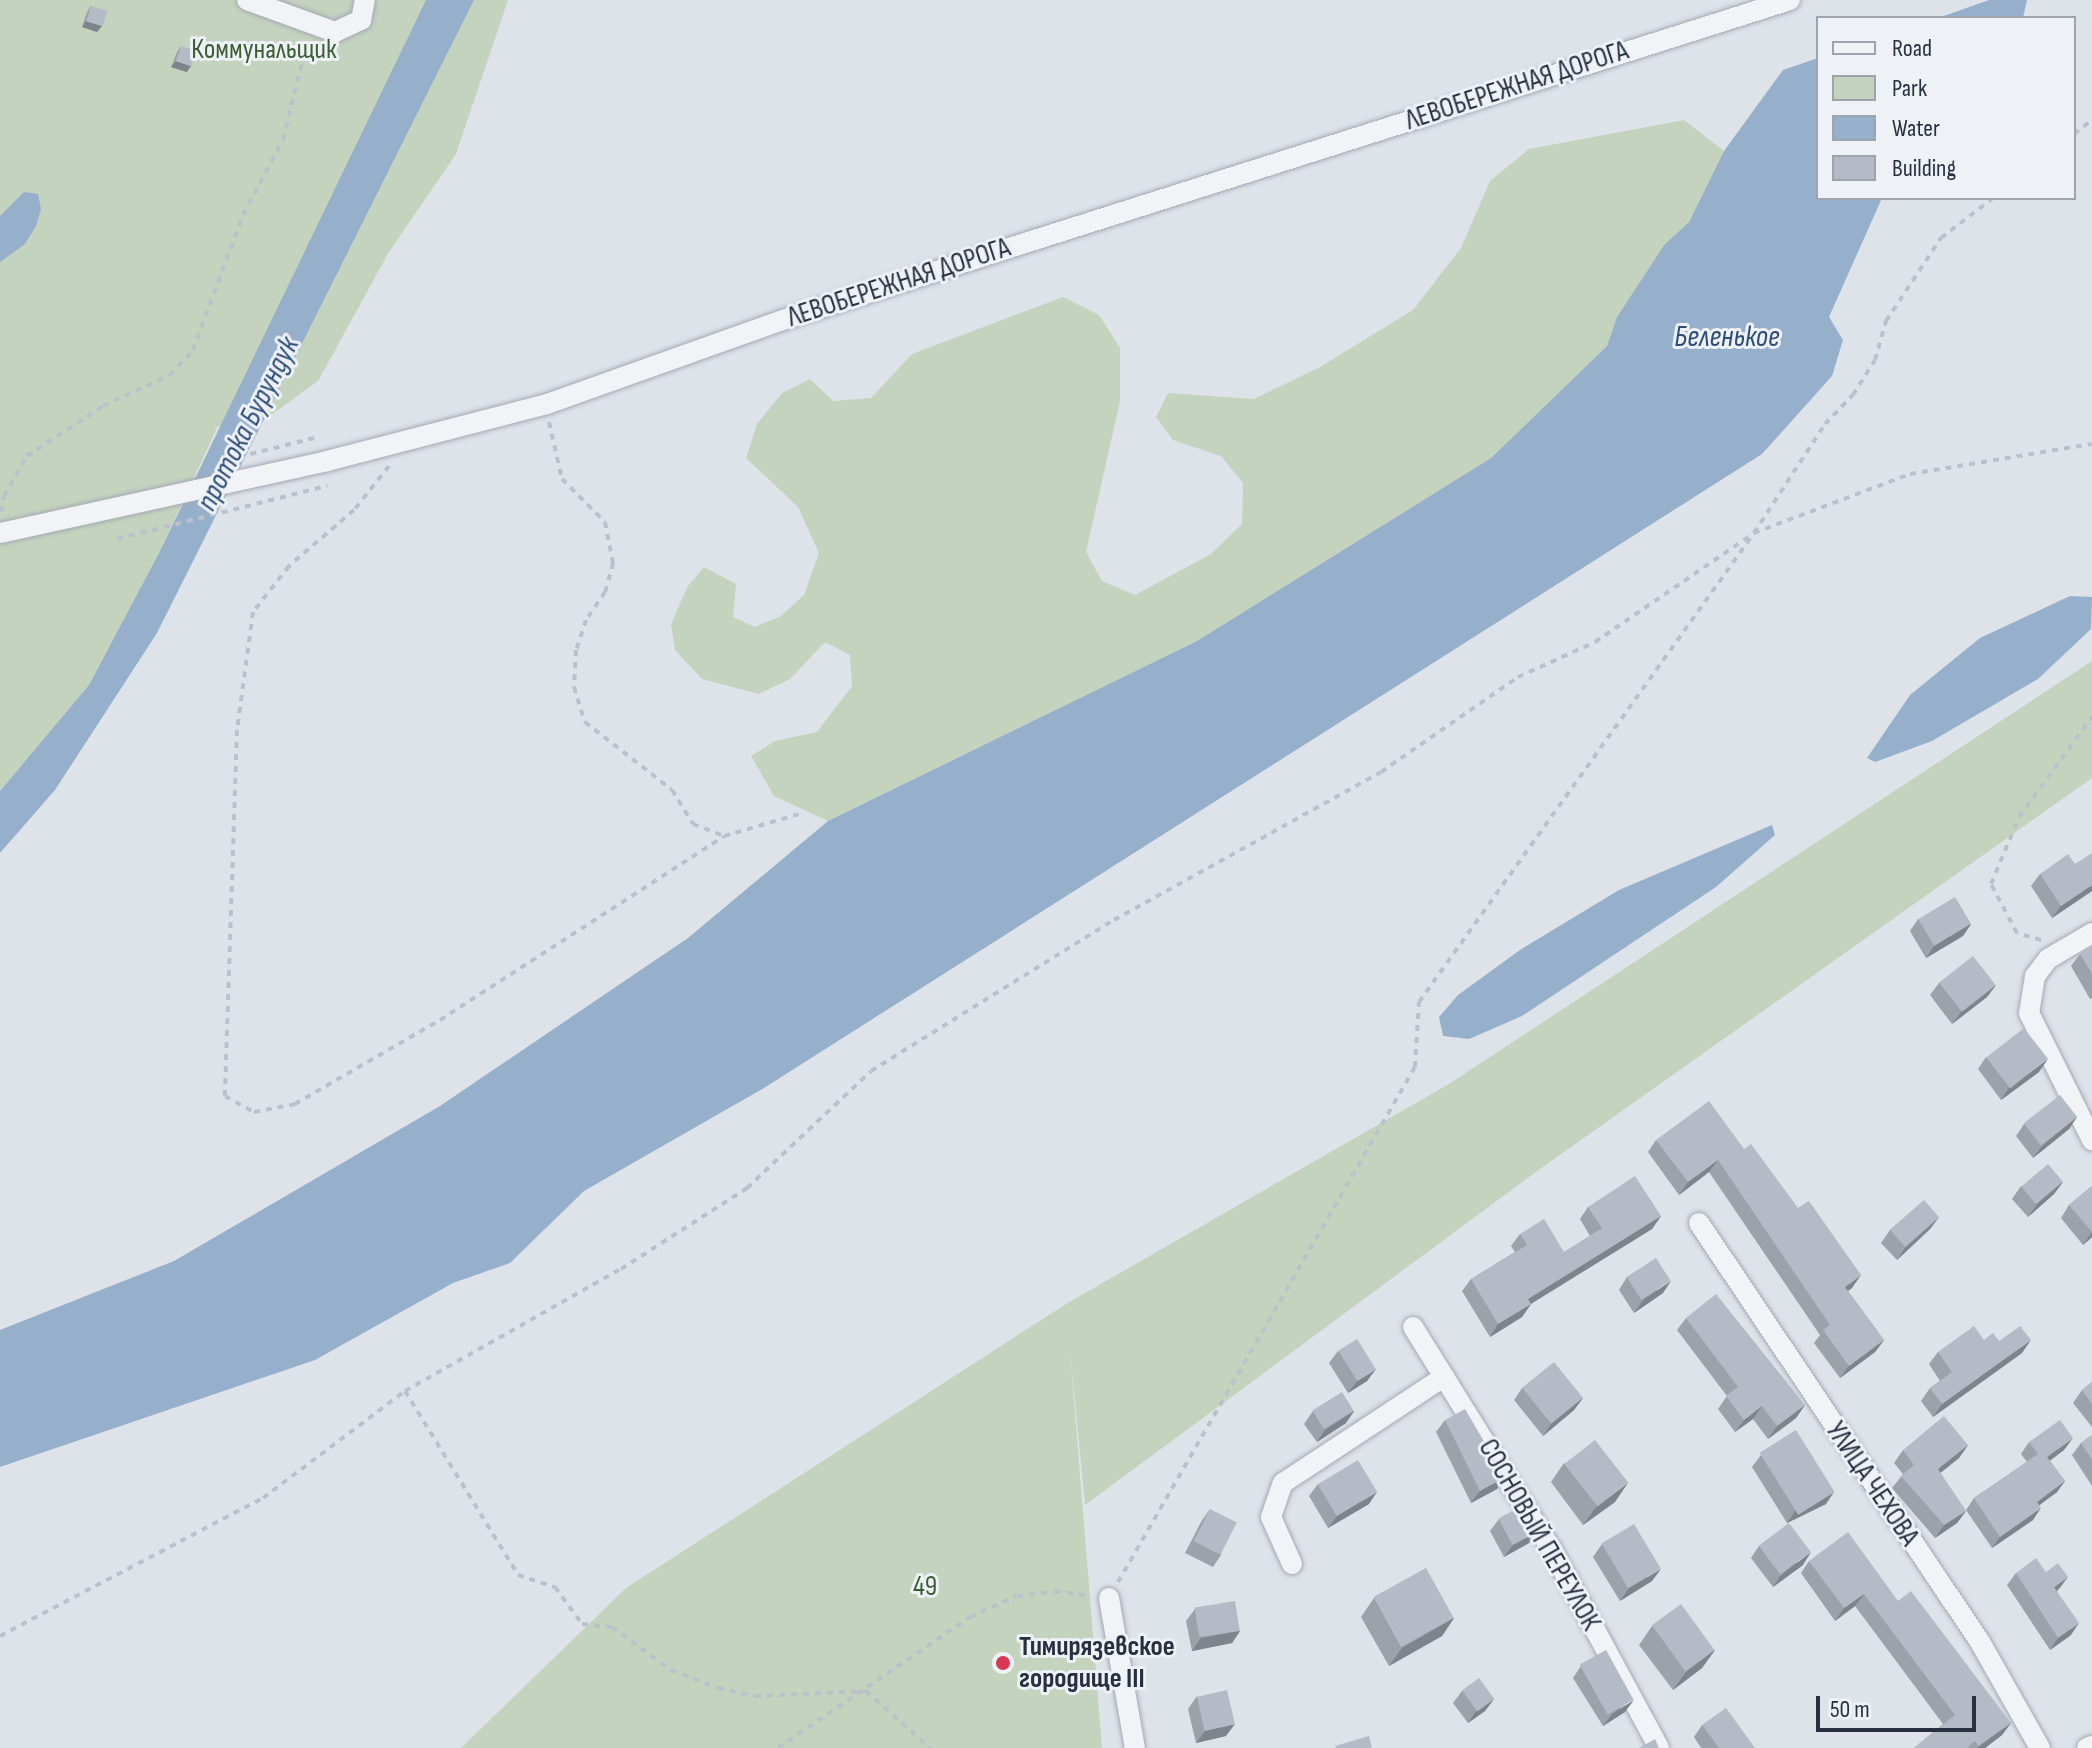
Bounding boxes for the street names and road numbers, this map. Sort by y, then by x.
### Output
street label: ЛЕВОБЕРЕЖНАЯ ДОРОГА [1401,34,1633,138]
street label: ЛЕВОБЕРЕЖНАЯ ДОРОГА [783,231,1015,335]
street label: УЛИЦА ЧЕХОВА [1818,1416,1926,1552]
street label: СОСНОВЫЙ ПЕРЕУЛОК [1471,1433,1607,1637]

